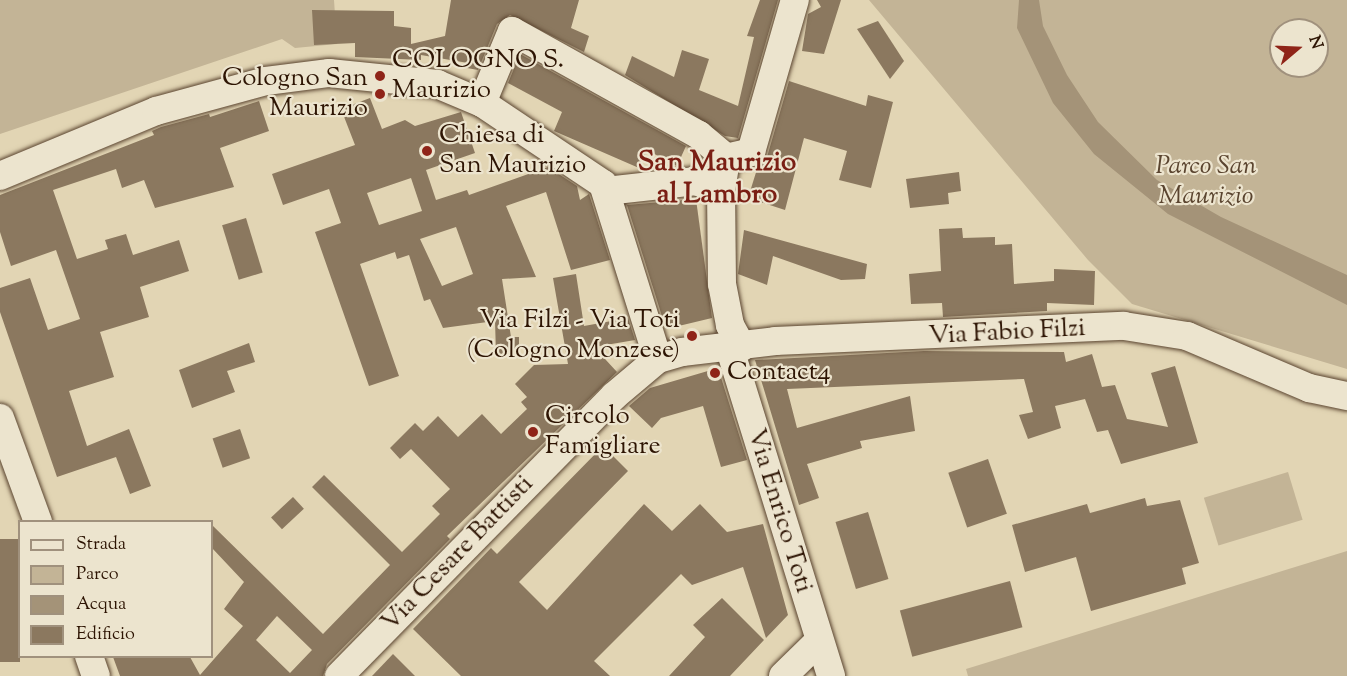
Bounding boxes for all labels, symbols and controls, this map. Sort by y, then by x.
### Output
north arrow [1269,18,1329,78]
text: N [1302,33,1328,52]
place label: COLOGNO S. Maurizio [392,45,564,106]
place label: Cologno San Maurizio [222,63,368,124]
marker: COLOGNO S. Maurizio [373,69,387,83]
marker: Cologno San Maurizio [373,87,387,101]
place label: Chiesa di San Maurizio [439,120,586,182]
marker: Chiesa di San Maurizio [420,144,434,158]
district label: San Maurizio al Lambro [638,146,796,212]
park label: Parco San Maurizio [1156,151,1256,212]
place label: Via Filzi - Via Toti (Cologno Monzese) [466,305,680,366]
street label: Via Fabio Filzi [928,313,1086,353]
marker: Via Filzi - Via Toti (Cologno Monzese) [685,329,699,343]
place label: Contact4 [727,357,831,389]
marker: Contact4 [708,366,722,380]
place label: Circolo Famigliare [545,401,661,462]
marker: Circolo Famigliare [526,425,540,439]
street label: Via Enrico Toti [739,425,819,597]
street label: Via Cesare Battisti [375,469,541,639]
legend [18,520,213,658]
text: Strada [76,532,126,558]
text: Parco [76,562,119,588]
text: Acqua [76,592,126,618]
text: Edificio [76,622,135,648]

